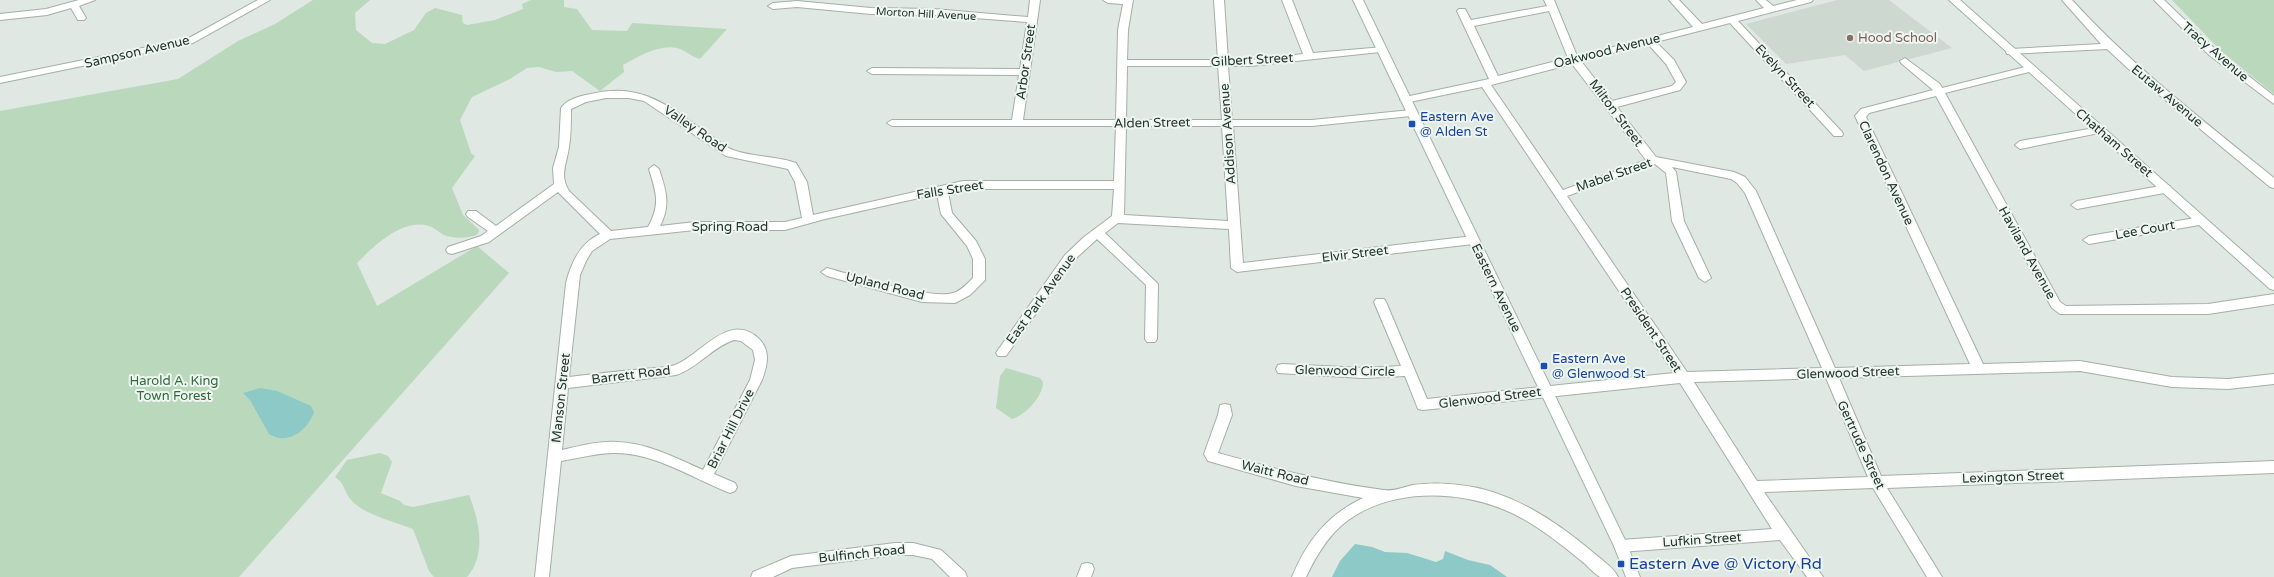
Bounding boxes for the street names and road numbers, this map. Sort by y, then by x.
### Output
street label: Morton Hill Avenue [876,5,976,23]
street label: Tracy Avenue [2178,19,2252,85]
street label: Arbor Street [1013,23,1039,101]
street label: Oakwood Avenue [1552,30,1662,72]
street label: Sampson Avenue [83,32,191,72]
street label: Evelyn Street [1752,41,1818,111]
street label: Gilbert Street [1210,50,1294,70]
street label: Eutaw Avenue [2128,61,2206,131]
street label: Milton Street [1585,76,1647,150]
street label: Addison Avenue [1216,83,1240,185]
street label: Valley Road [661,102,729,156]
street label: Chatham Street [2072,105,2156,181]
street label: Alden Street [1113,114,1191,132]
street label: Clarendon Avenue [1855,118,1917,228]
street label: Mabel Street [1574,155,1654,195]
street label: Falls Street [915,177,985,203]
street label: Haviland Avenue [1995,204,2059,302]
street label: Lee Court [2114,217,2176,243]
street label: Spring Road [692,219,768,235]
street label: Eastern Avenue [1468,241,1524,335]
street label: Elvir Street [1321,242,1389,266]
street label: East Park Avenue [1003,251,1079,347]
street label: Upland Road [844,268,926,304]
street label: President Street [1617,284,1685,376]
street label: Manson Street [548,352,574,444]
street label: Barrett Road [591,362,671,388]
street label: Glenwood Circle [1295,362,1395,380]
street label: Glenwood Street [1796,363,1900,383]
street label: Glenwood Street [1438,384,1542,412]
street label: Briar Hill Drive [704,386,758,472]
street label: Gertrude Street [1833,398,1889,492]
street label: Waitt Road [1240,457,1310,489]
street label: Lexington Street [1962,467,2064,487]
street label: Lufkin Street [1662,529,1742,551]
street label: Bulfinch Road [818,541,906,567]

